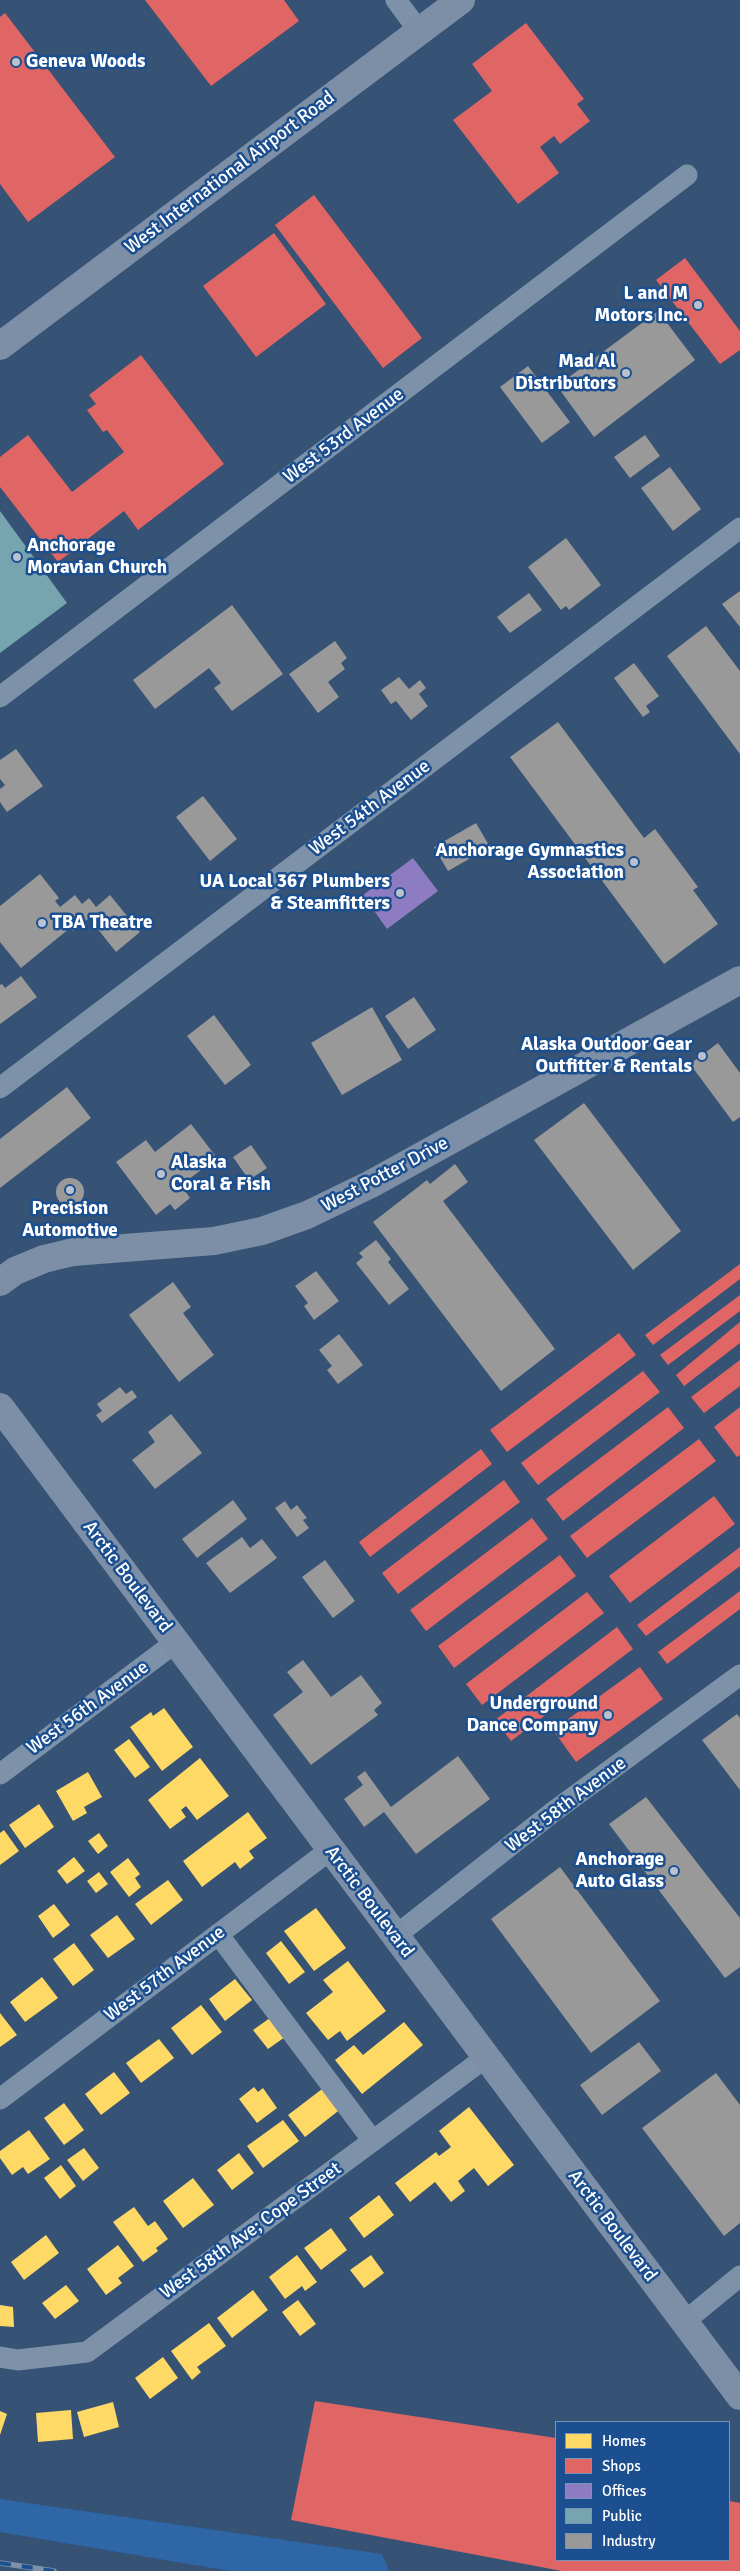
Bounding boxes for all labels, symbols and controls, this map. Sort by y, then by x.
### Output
place label: Geneva Woods [26,51,145,73]
marker: Geneva Woods [10,56,22,68]
street label: West International Airport Road [121,87,339,259]
place label: L and M Motors Inc. [594,283,688,327]
marker: L and M Motors Inc. [692,299,704,311]
place label: Mad Al Distributors [515,351,616,395]
marker: Mad Al Distributors [620,367,632,379]
street label: West 53rd Avenue [279,383,409,489]
place label: Anchorage Moravian Church [27,535,167,579]
marker: Anchorage Moravian Church [11,551,23,563]
street label: West 54th Avenue [305,755,435,861]
place label: Anchorage Gymnastics Association [436,840,624,884]
marker: Anchorage Gymnastics Association [628,856,640,868]
place label: UA Local 367 Plumbers & Steamfitters [199,871,390,915]
marker: UA Local 367 Plumbers & Steamfitters [394,887,406,899]
place label: TBA Theatre [52,912,153,934]
marker: TBA Theatre [36,917,48,929]
place label: Alaska Outdoor Gear Outfitter & Rentals [521,1034,692,1078]
marker: Alaska Outdoor Gear Outfitter & Rentals [696,1050,708,1062]
street label: West Potter Drive [318,1132,452,1218]
place label: Alaska Coral & Fish [171,1152,271,1196]
marker: Alaska Coral & Fish [155,1168,167,1180]
marker: Precision Automotive [64,1184,76,1196]
place label: Precision Automotive [22,1198,118,1242]
street label: Arctic Boulevard [78,1517,176,1637]
street label: West 56th Avenue [23,1656,153,1760]
place label: Underground Dance Company [467,1693,598,1737]
marker: Underground Dance Company [602,1709,614,1721]
street label: West 58th Avenue [501,1752,631,1858]
street label: Arctic Boulevard [320,1842,418,1962]
place label: Anchorage Auto Glass [576,1849,664,1893]
marker: Anchorage Auto Glass [668,1865,680,1877]
street label: West 57th Avenue [100,1921,230,2027]
street label: West 58th Ave; Cope Street [156,2157,346,2305]
street label: Arctic Boulevard [563,2166,661,2286]
legend [555,2421,730,2561]
text: Homes [602,2432,646,2450]
text: Shops [602,2457,641,2475]
text: Offices [602,2482,646,2500]
text: Public [602,2507,642,2525]
text: Industry [602,2532,655,2550]

